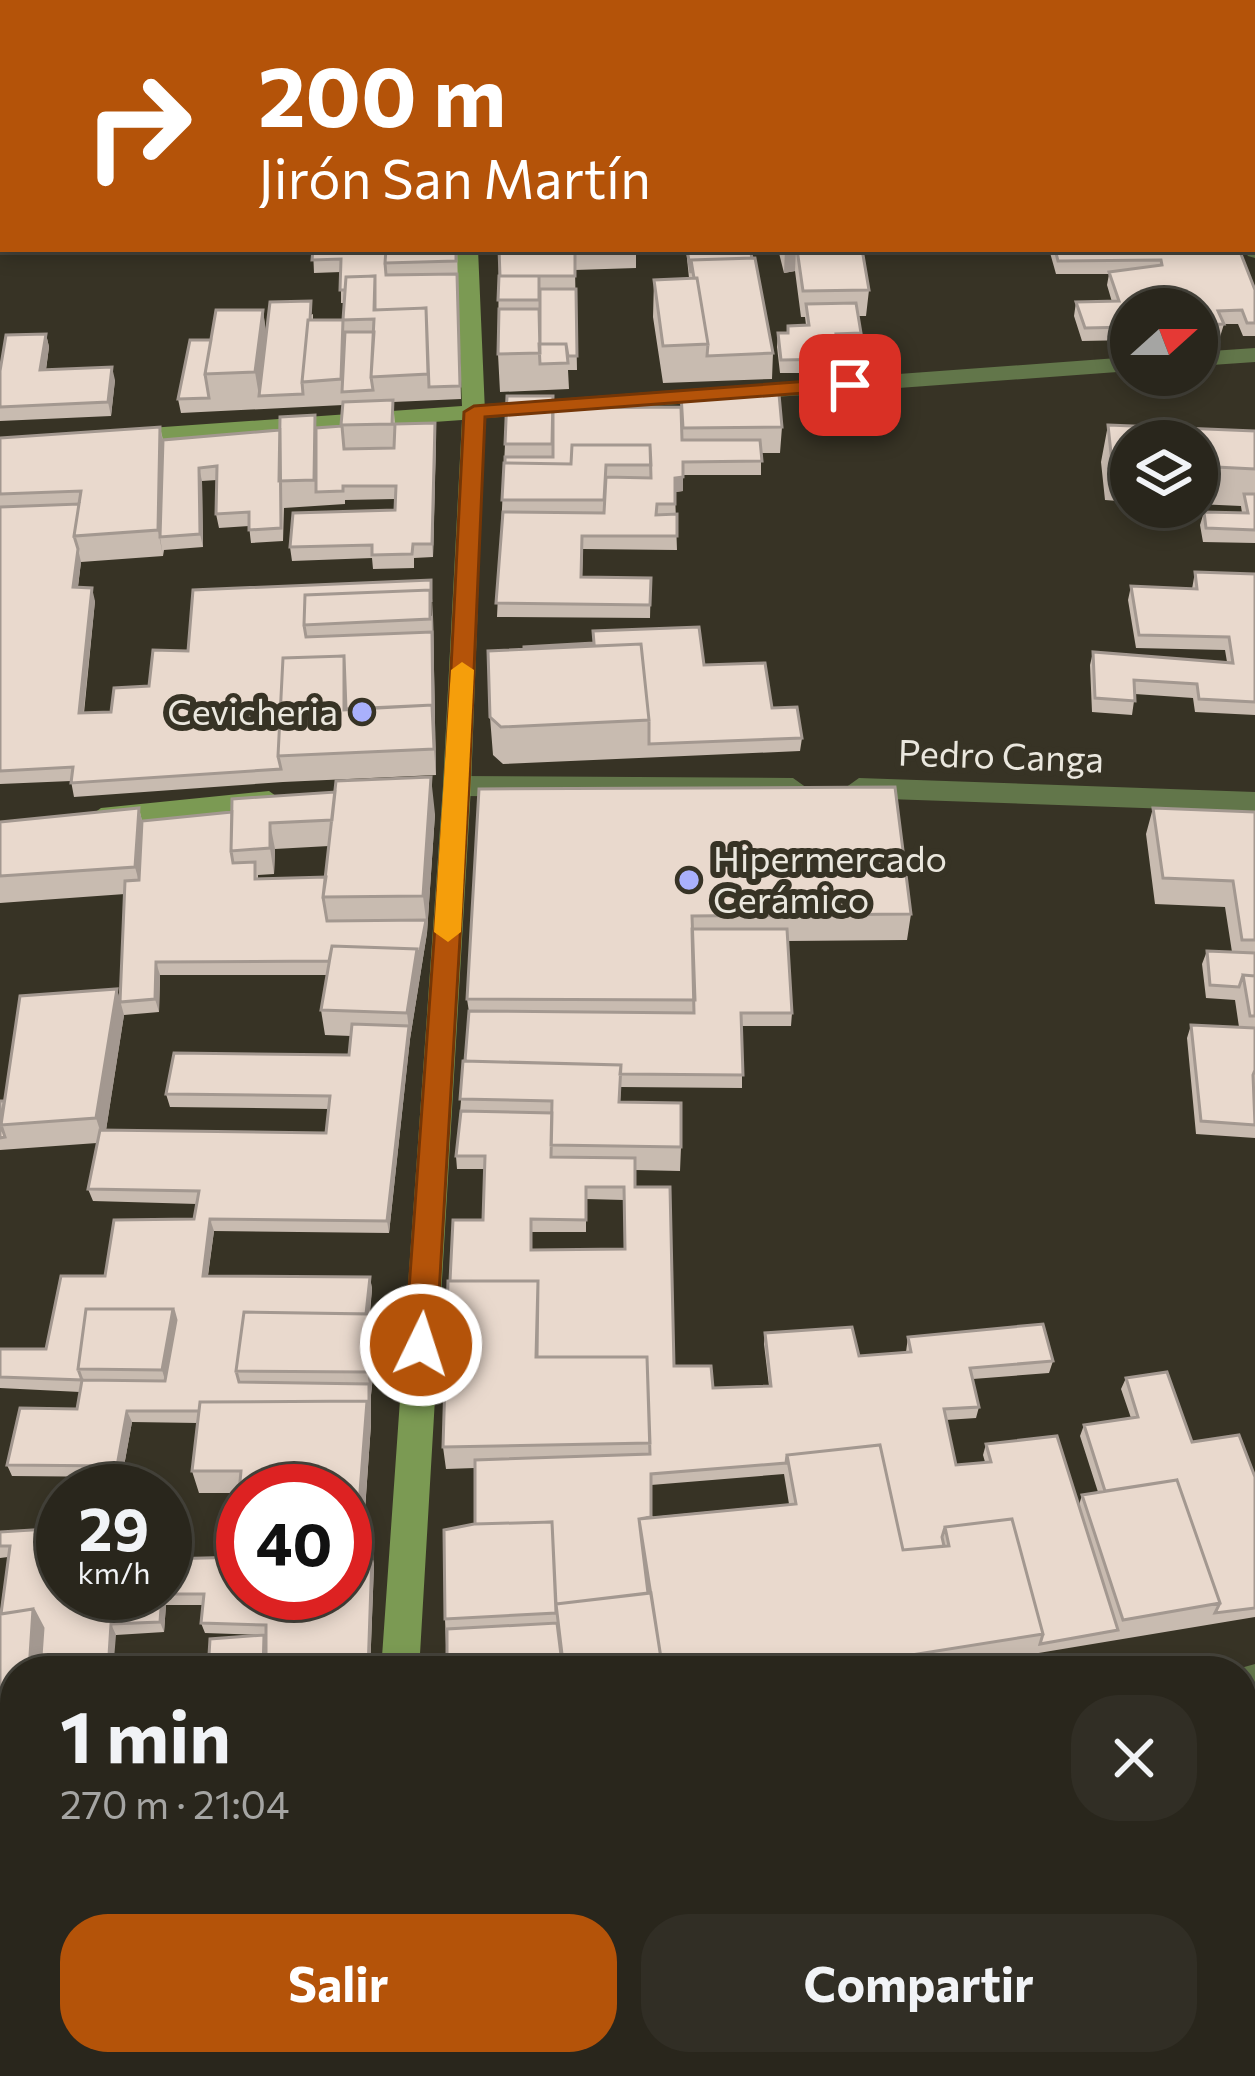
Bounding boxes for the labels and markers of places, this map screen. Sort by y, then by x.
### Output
pin [799,334,901,436]
place label: Cevicheria [167,688,338,732]
marker: Cevicheria [349,699,375,725]
place label: Hipermercado Cerámico [713,835,947,920]
marker: Hipermercado Cerámico [676,867,702,893]

